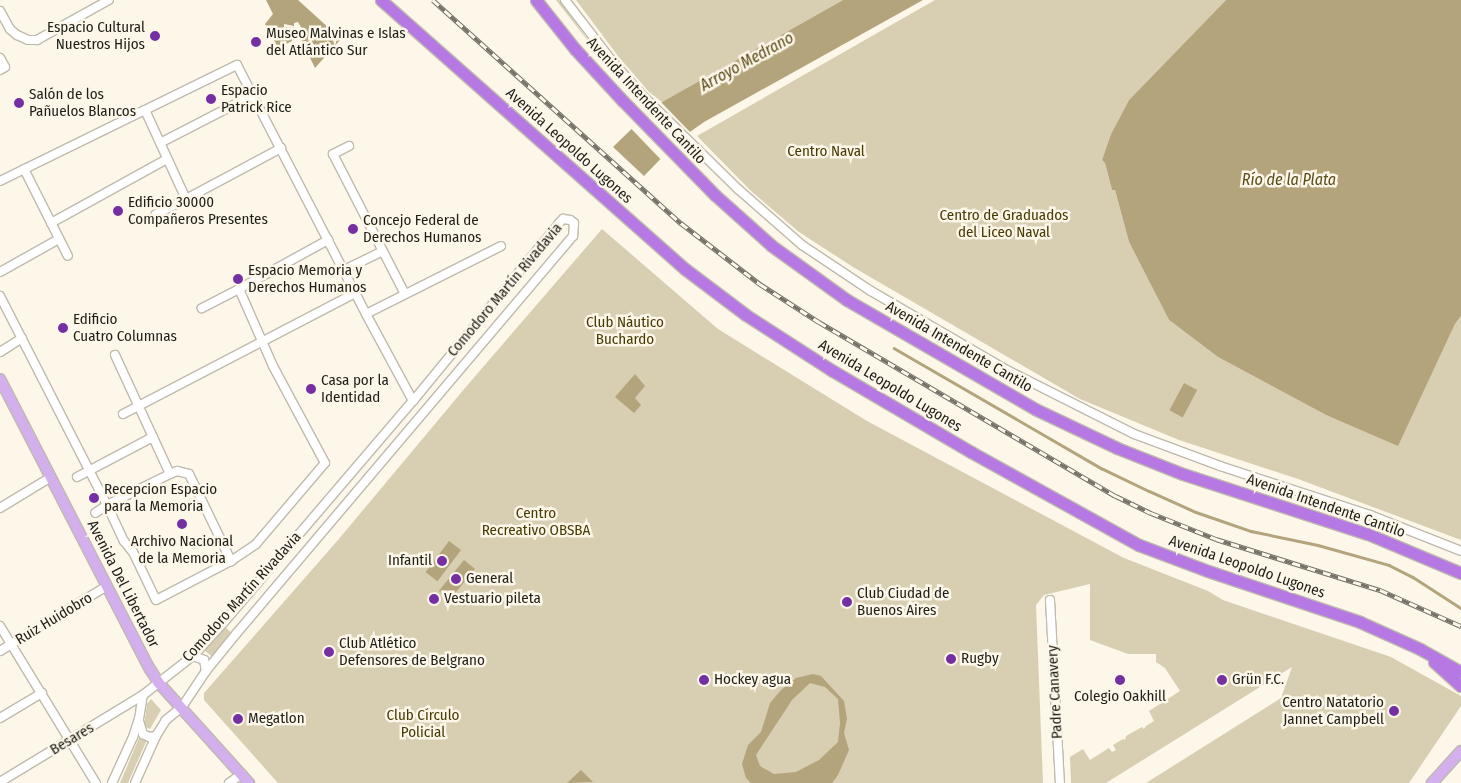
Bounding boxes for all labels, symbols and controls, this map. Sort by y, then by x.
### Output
place label: Espacio Cultural Nuestros Hijos [47,18,145,53]
place label: Museo Malvinas e Islas del Atlántico Sur [266,24,406,59]
water label: Arroyo Medrano [697,28,797,96]
marker: Espacio Cultural Nuestros Hijos [149,30,161,42]
street label: Avenida Intendente Cantilo [583,34,709,168]
marker: Museo Malvinas e Islas del Atlántico Sur [250,36,262,48]
place label: Espacio Patrick Rice [221,81,292,116]
street label: Avenida Leopoldo Lugones [502,84,636,208]
place label: Salón de los Pañuelos Blancos [29,85,136,120]
marker: Espacio Patrick Rice [205,93,217,105]
marker: Salón de los Pañuelos Blancos [13,97,25,109]
park label: Centro Naval [787,143,865,161]
water label: Río de la Plata [1242,170,1336,190]
place label: Edificio 30000 Compañeros Presentes [128,193,268,228]
marker: Edificio 30000 Compañeros Presentes [112,205,124,217]
park label: Centro de Graduados del Liceo Naval [939,206,1069,241]
place label: Concejo Federal de Derechos Humanos [363,211,482,246]
street label: Comodoro Martín Rivadavia [444,220,566,360]
marker: Concejo Federal de Derechos Humanos [347,223,359,235]
place label: Espacio Memoria y Derechos Humanos [248,261,367,296]
marker: Espacio Memoria y Derechos Humanos [232,273,244,285]
street label: Avenida Intendente Cantilo [882,298,1036,396]
place label: Edificio Cuatro Columnas [73,310,177,345]
park label: Club Náutico Buchardo [586,313,664,348]
marker: Edificio Cuatro Columnas [57,322,69,334]
street label: Avenida Leopoldo Lugones [815,336,965,436]
place label: Casa por la Identidad [321,371,389,406]
marker: Casa por la Identidad [305,383,317,395]
street label: Avenida Intendente Cantilo [1244,470,1408,542]
place label: Recepcion Espacio para la Memoria [104,480,217,515]
marker: Recepcion Espacio para la Memoria [88,492,100,504]
park label: Centro Recreativo OBSBA [482,504,590,539]
street label: Avenida Del Libertador [83,517,163,651]
marker: Archivo Nacional de la Memoria [176,518,188,530]
street label: Comodoro Martín Rivadavia [179,528,305,666]
place label: Archivo Nacional de la Memoria [131,532,233,567]
street label: Avenida Leopoldo Lugones [1167,532,1327,602]
place label: Infantil [388,552,432,570]
marker: Infantil [436,555,448,567]
place label: General [466,570,513,588]
marker: General [450,573,462,585]
place label: Club Ciudad de Buenos Aires [857,584,949,619]
street label: Ruiz Huidobro [12,589,96,649]
place label: Vestuario pileta [444,590,541,608]
marker: Vestuario pileta [428,593,440,605]
marker: Club Ciudad de Buenos Aires [841,596,853,608]
place label: Club Atlético Defensores de Belgrano [339,634,485,669]
street label: Padre Canavery [1044,645,1066,739]
marker: Club Atlético Defensores de Belgrano [323,646,335,658]
place label: Rugby [961,650,999,668]
marker: Rugby [945,653,957,665]
place label: Hockey agua [714,671,791,689]
place label: Grün F.C. [1232,671,1284,689]
marker: Hockey agua [698,674,710,686]
marker: Colegio Oakhill [1114,674,1126,686]
marker: Grün F.C. [1216,674,1228,686]
place label: Colegio Oakhill [1074,688,1166,706]
place label: Centro Natatorio Jannet Campbell [1282,693,1384,728]
marker: Centro Natatorio Jannet Campbell [1388,705,1400,717]
park label: Club Círculo Policial [387,706,459,741]
place label: Megatlon [248,710,305,728]
marker: Megatlon [232,713,244,725]
street label: Besares [47,719,97,759]

